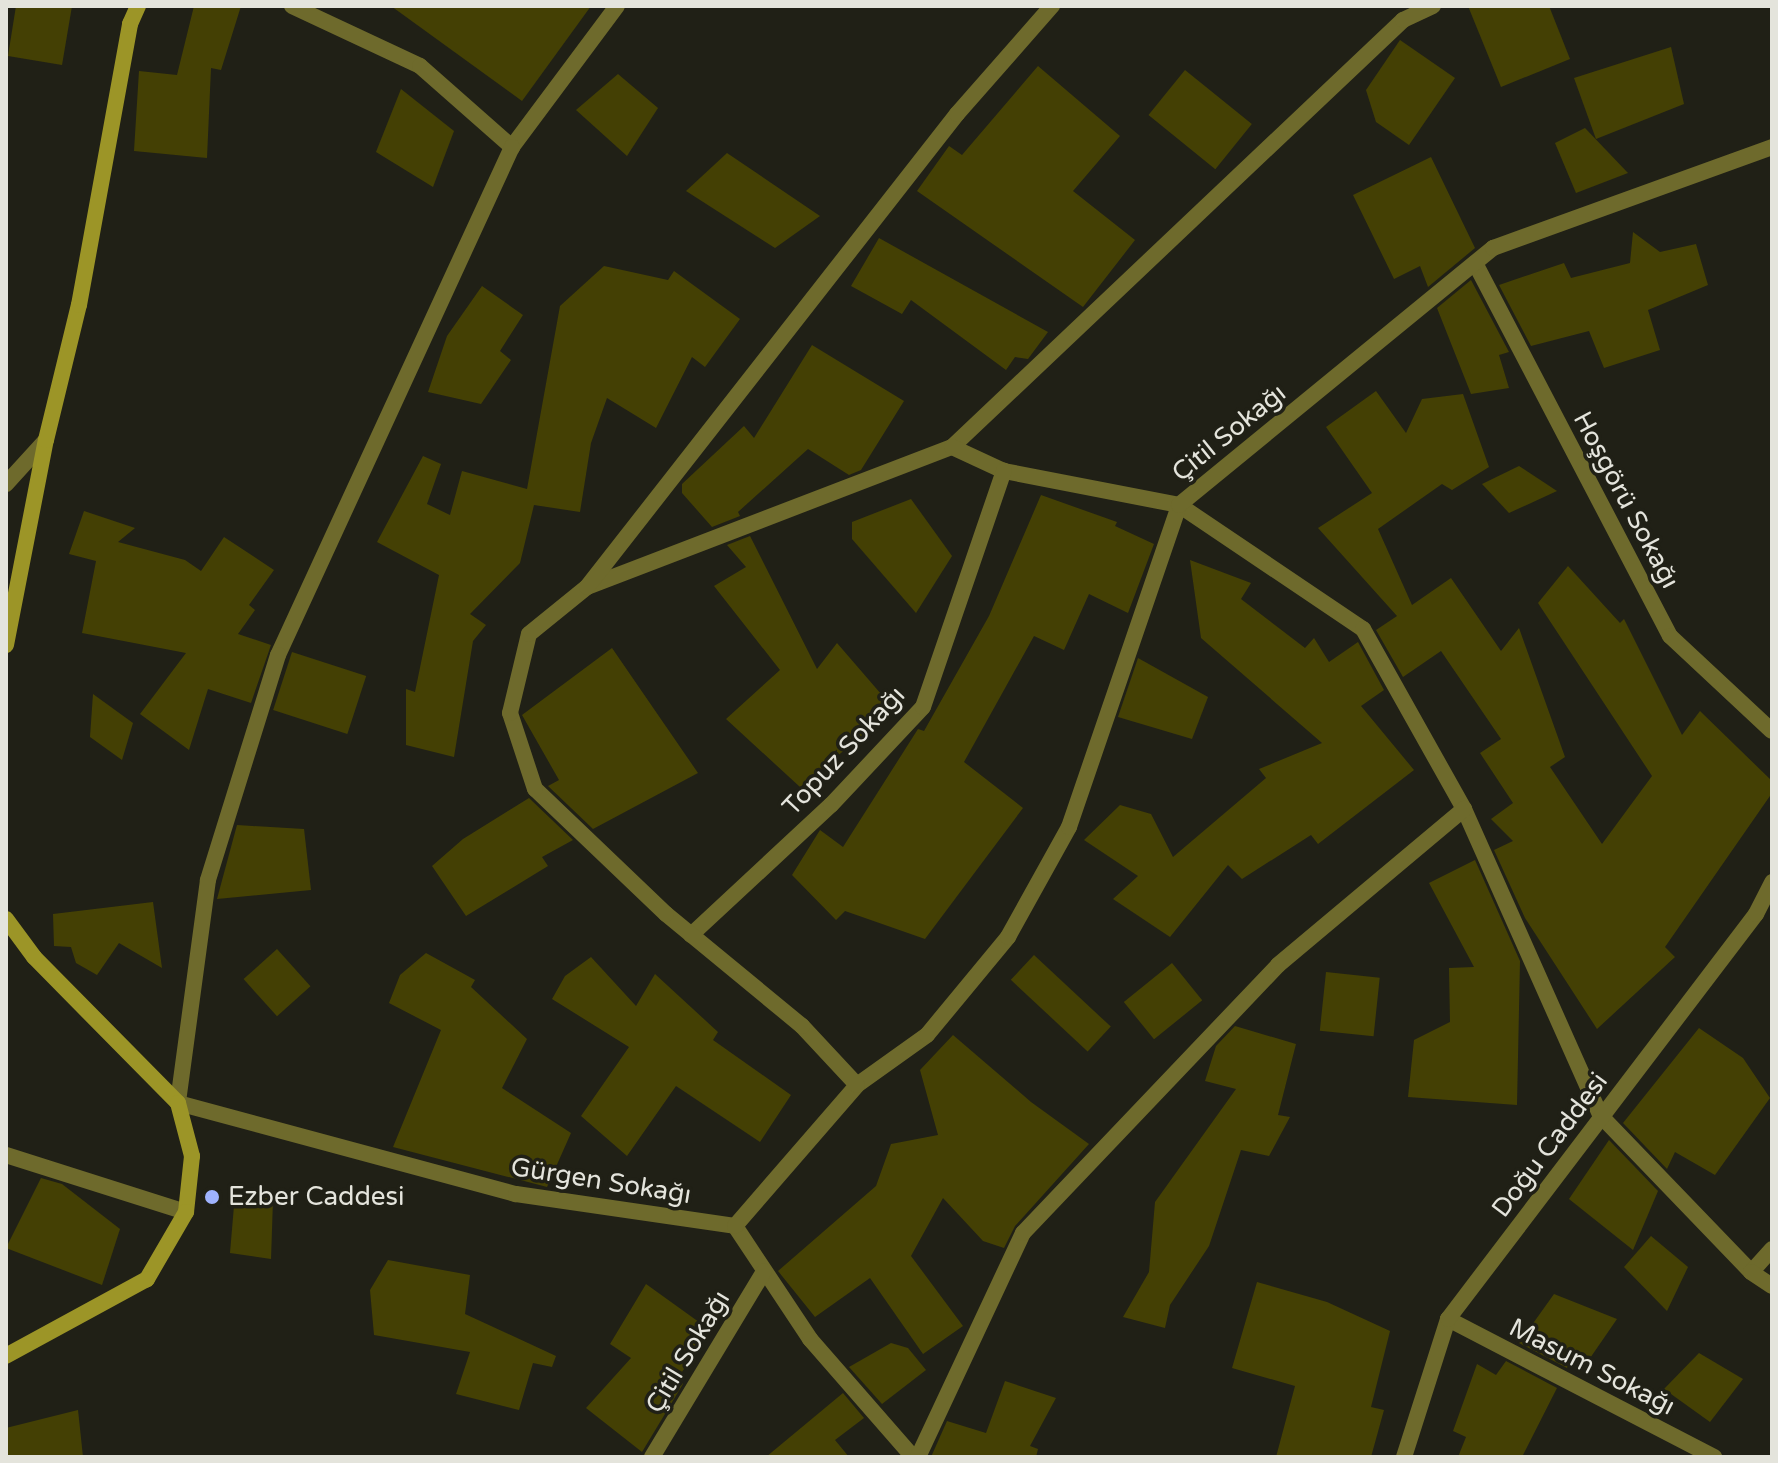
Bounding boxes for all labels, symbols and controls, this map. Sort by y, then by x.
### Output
street label: Çitil Sokağı [1166,378,1292,488]
street label: Hoşgörü Sokağı [1566,406,1686,594]
street label: Topuz Sokağı [776,680,912,822]
street label: Doğu Caddesi [1485,1067,1615,1223]
street label: Gürgen Sokağı [509,1151,693,1211]
place label: Ezber Caddesi [228,1181,405,1213]
marker: Ezber Caddesi [203,1188,221,1206]
street label: Çitil Sokağı [639,1285,737,1419]
street label: Masum Sokağı [1504,1312,1680,1422]

